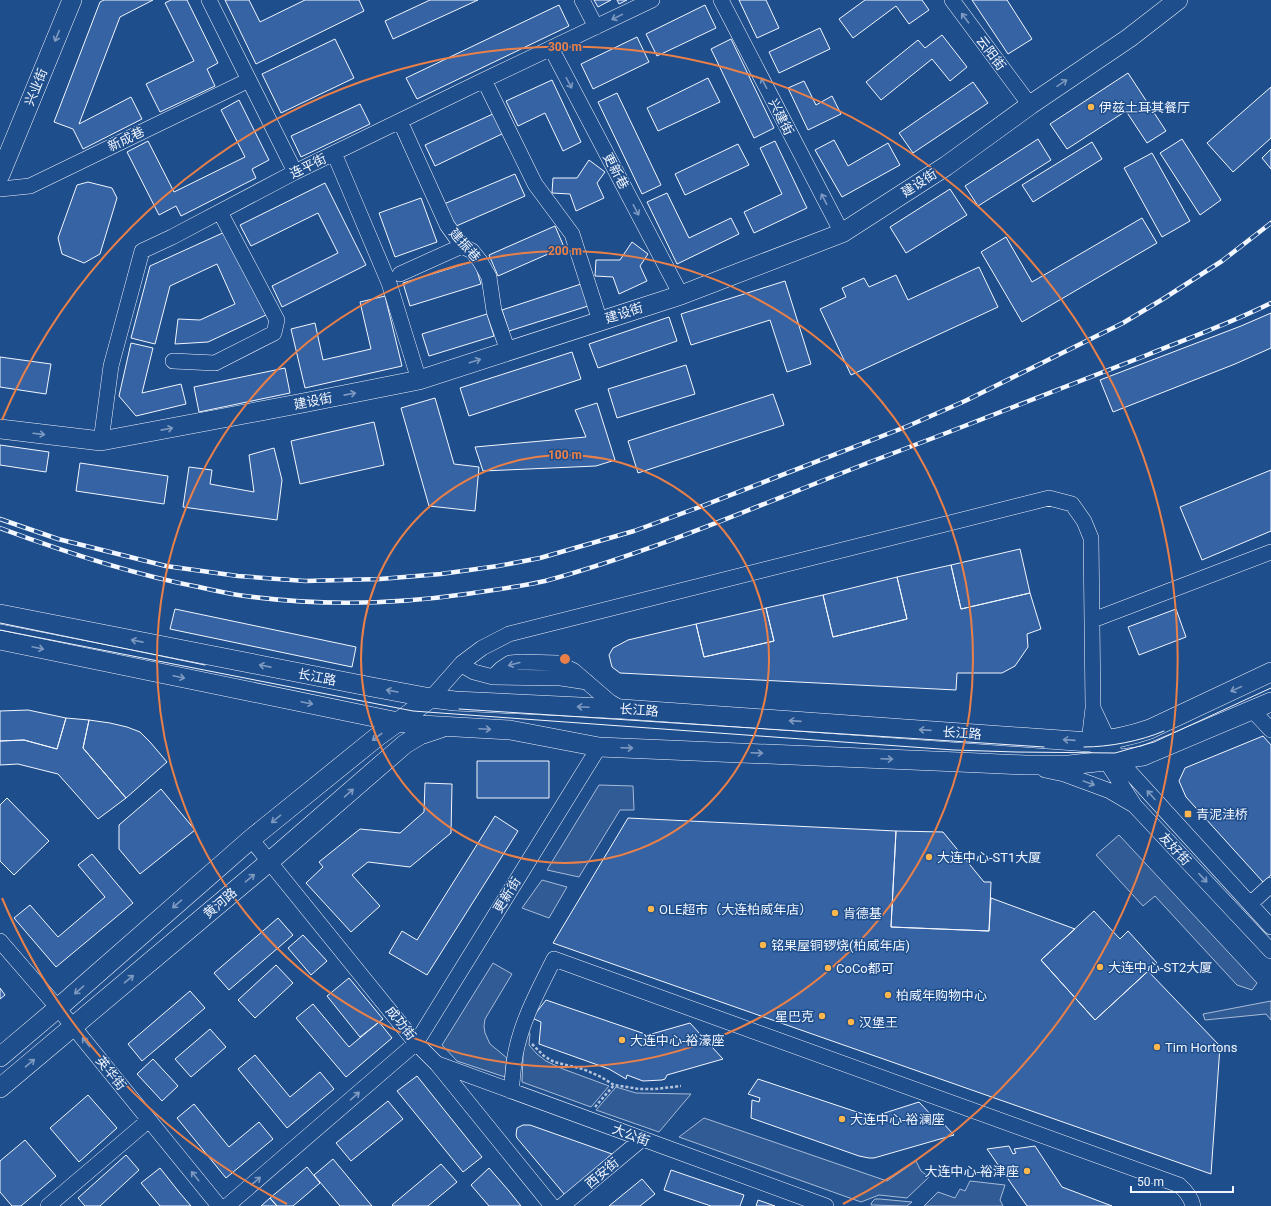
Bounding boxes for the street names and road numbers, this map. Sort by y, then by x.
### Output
street label: 云阳街 [973,33,1009,73]
street label: 兴业街 [22,66,50,108]
street label: 兴建街 [765,96,797,138]
street label: 新成巷 [105,124,147,154]
street label: 更新巷 [600,150,632,192]
street label: 连平街 [287,151,329,181]
street label: 建设街 [899,166,939,200]
street label: 建振巷 [446,225,484,265]
street label: 建设街 [603,300,645,326]
street label: 建设街 [292,390,334,412]
street label: 长江路 [296,666,338,688]
street label: 长江路 [619,701,659,719]
street label: 长江路 [942,724,982,742]
street label: 友好街 [1156,830,1194,868]
street label: 更新街 [490,874,524,916]
street label: 黄河路 [200,885,240,921]
street label: 成功街 [383,1003,419,1043]
street label: 英华街 [93,1053,129,1093]
street label: 大公街 [610,1121,652,1149]
street label: 西安街 [582,1155,622,1191]

